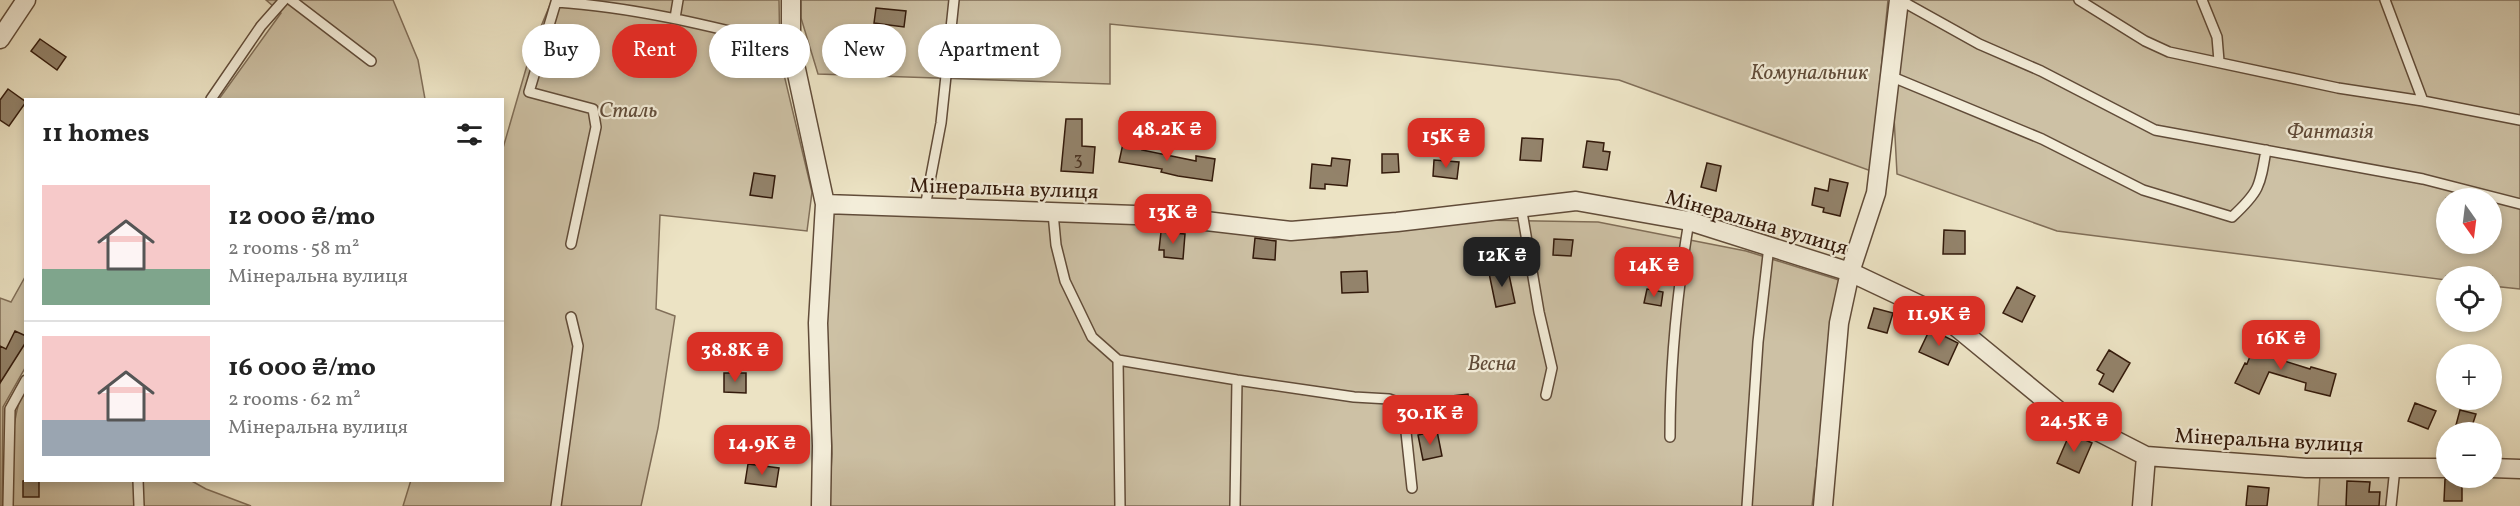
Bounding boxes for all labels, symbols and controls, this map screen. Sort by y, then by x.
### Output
chip: Buy [522,24,600,78]
chip: Rent [612,24,697,78]
chip: Filters [709,24,810,78]
chip: New [822,24,906,78]
chip: Apartment [918,24,1061,78]
park label: Комунальник [1750,59,1869,88]
park label: Сталь [599,97,657,126]
pin: 48.2K ₴ [1112,111,1222,162]
text: 11 homes [42,116,149,152]
text: 48.2K ₴ [1132,116,1202,144]
icon: filters [453,118,486,151]
pin: 15K ₴ [1404,118,1488,169]
park label: Фантазія [2286,118,2374,147]
text: 15K ₴ [1422,123,1470,151]
house number: 3 [1073,148,1083,173]
street label: Мінеральна вулиця [909,172,1099,207]
street label: Мінеральна вулиця [1662,183,1851,263]
north arrow [2436,188,2502,254]
map controls [2436,188,2502,488]
pin: 13K ₴ [1131,194,1215,245]
text: 12 000 ₴/mo [228,199,375,235]
text: 13K ₴ [1148,199,1198,227]
icon: home [90,209,162,281]
text: 2 rooms · 58 m² [228,235,359,263]
pin: 12K ₴ [1460,237,1544,288]
text: 12K ₴ [1477,242,1527,270]
pin: 14K ₴ [1612,247,1696,298]
text: 14K ₴ [1628,252,1680,280]
text: Мінеральна вулиця [228,263,408,291]
button: locate [2436,266,2502,332]
pin: 11.9K ₴ [1884,296,1994,347]
text: 11.9K ₴ [1907,301,1971,329]
pin: 16K ₴ [2239,320,2323,371]
text: 16K ₴ [2256,325,2306,353]
pin: 38.8K ₴ [680,332,790,383]
text: 38.8K ₴ [701,337,769,365]
button: + [2436,344,2502,410]
text: 16 000 ₴/mo [228,350,376,386]
park label: Весна [1468,350,1516,379]
icon: home [90,360,162,432]
text: 2 rooms · 62 m² [228,386,361,414]
pin: 30.1K ₴ [1375,395,1485,446]
text: 30.1K ₴ [1397,400,1463,428]
pin: 24.5K ₴ [2019,402,2129,453]
text: 24.5K ₴ [2040,407,2108,435]
text: Мінеральна вулиця [228,414,408,442]
street label: Мінеральна вулиця [2174,422,2364,461]
button: − [2436,422,2502,488]
pin: 14.9K ₴ [707,425,817,476]
text: 14.9K ₴ [728,430,796,458]

